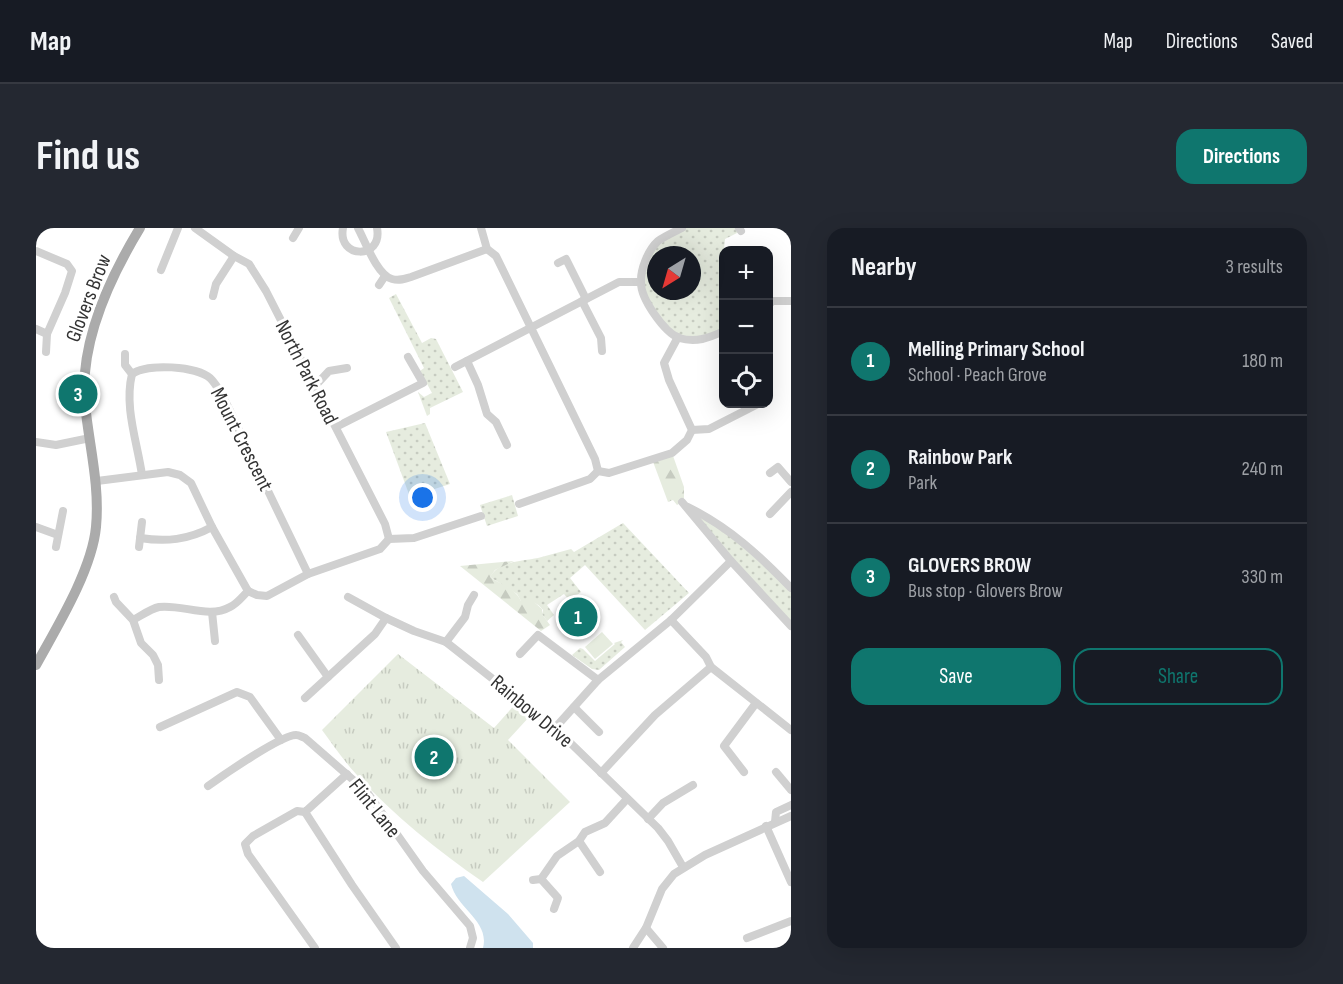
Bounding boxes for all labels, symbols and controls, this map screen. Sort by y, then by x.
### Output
text: Map [30,25,71,58]
text: Map [1103,29,1133,54]
text: Directions [1166,29,1238,54]
text: Saved [1271,29,1313,54]
button: Directions [1176,129,1307,184]
text: Find us [36,131,140,182]
north arrow [647,246,701,300]
map controls [719,246,773,408]
button: + [719,246,773,300]
street label: Glovers Brow [60,251,117,345]
text: Nearby [851,252,917,283]
text: 3 results [1226,255,1283,279]
button: − [719,300,773,354]
street label: North Park Road [270,316,343,428]
text: Melling Primary School [908,336,1084,363]
text: 1 [867,349,874,373]
text: 180 m [1242,349,1283,373]
button: locate [719,354,773,408]
text: School · Peach Grove [908,363,1047,387]
pin: 3 [58,372,98,416]
street label: Mount Crescent [205,383,278,495]
text: Rainbow Park [908,444,1012,471]
text: 2 [866,457,875,481]
text: 240 m [1242,457,1283,481]
text: Park [908,471,937,495]
your location [408,483,437,512]
text: GLOVERS BROW [908,552,1031,579]
text: 3 [866,565,875,589]
text: 330 m [1241,565,1283,589]
text: Bus stop · Glovers Brow [908,579,1063,603]
pin: 1 [558,594,598,640]
button: Save [851,648,1061,705]
button: Share [1073,648,1283,705]
street label: Rainbow Drive [486,670,578,753]
pin: 2 [414,734,454,780]
street label: Flint Lane [343,774,406,843]

